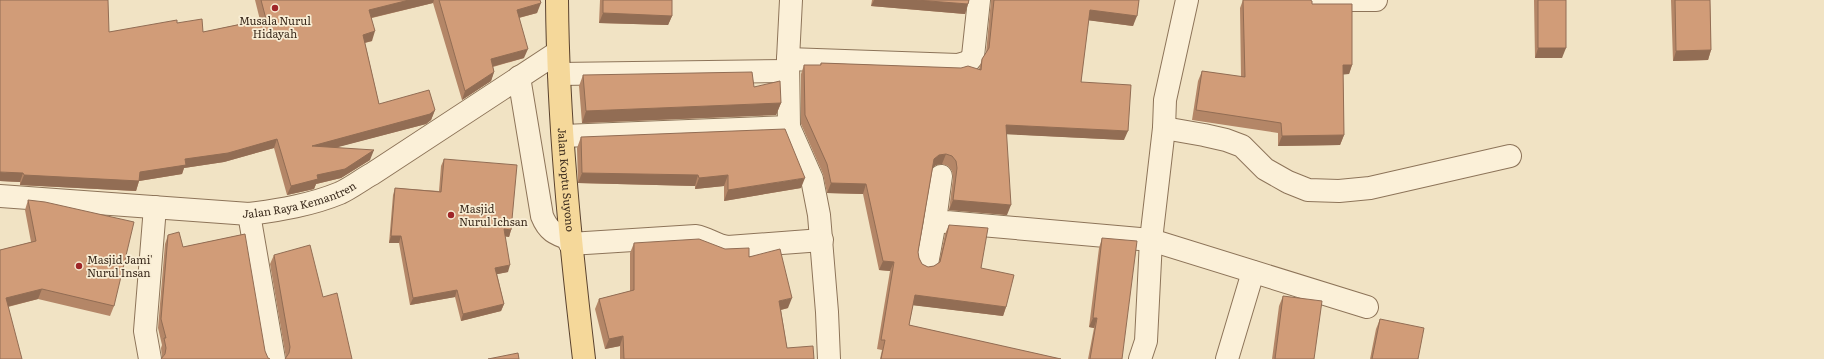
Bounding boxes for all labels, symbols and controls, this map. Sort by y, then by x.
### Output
marker: Musala Nurul Hidayah [270,3,280,13]
place label: Musala Nurul Hidayah [239,12,311,41]
street label: Jalan Koptu Suyono [555,127,579,232]
street label: Jalan Raya Kemantren [242,177,359,221]
place label: Masjid Nurul Ichsan [459,200,528,229]
marker: Masjid Nurul Ichsan [446,210,456,220]
place label: Masjid Jami' Nurul Insan [87,251,153,280]
marker: Masjid Jami' Nurul Insan [74,261,84,271]

